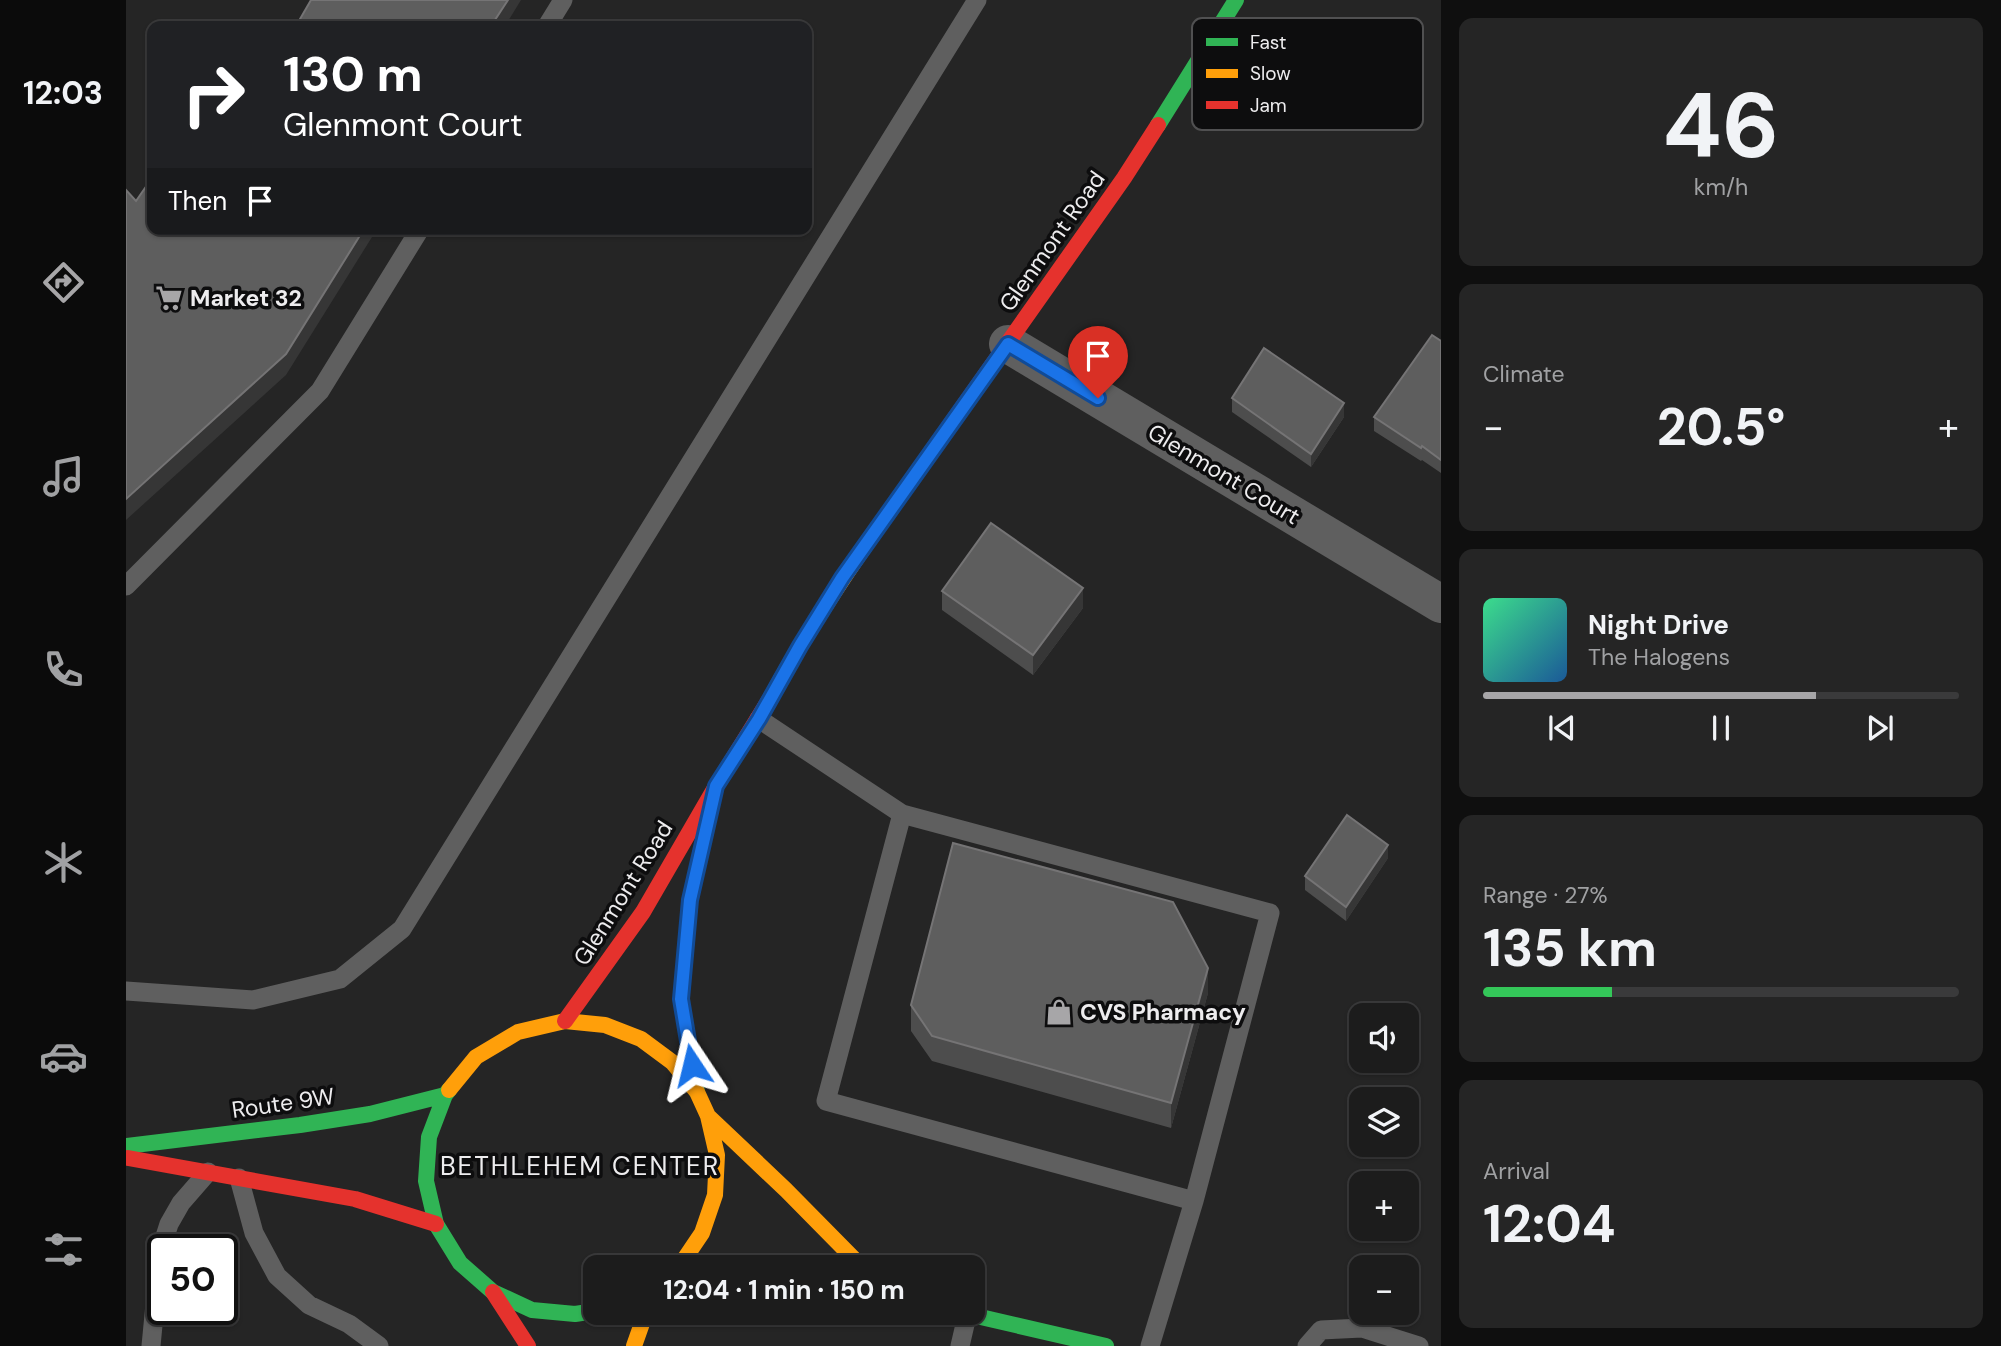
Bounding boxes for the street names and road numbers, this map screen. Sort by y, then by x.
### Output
street label: Glenmont Road [992,165,1112,317]
street label: Glenmont Court [1142,417,1306,531]
street label: Glenmont Road [567,815,679,971]
street label: Route 9W [230,1081,336,1125]

